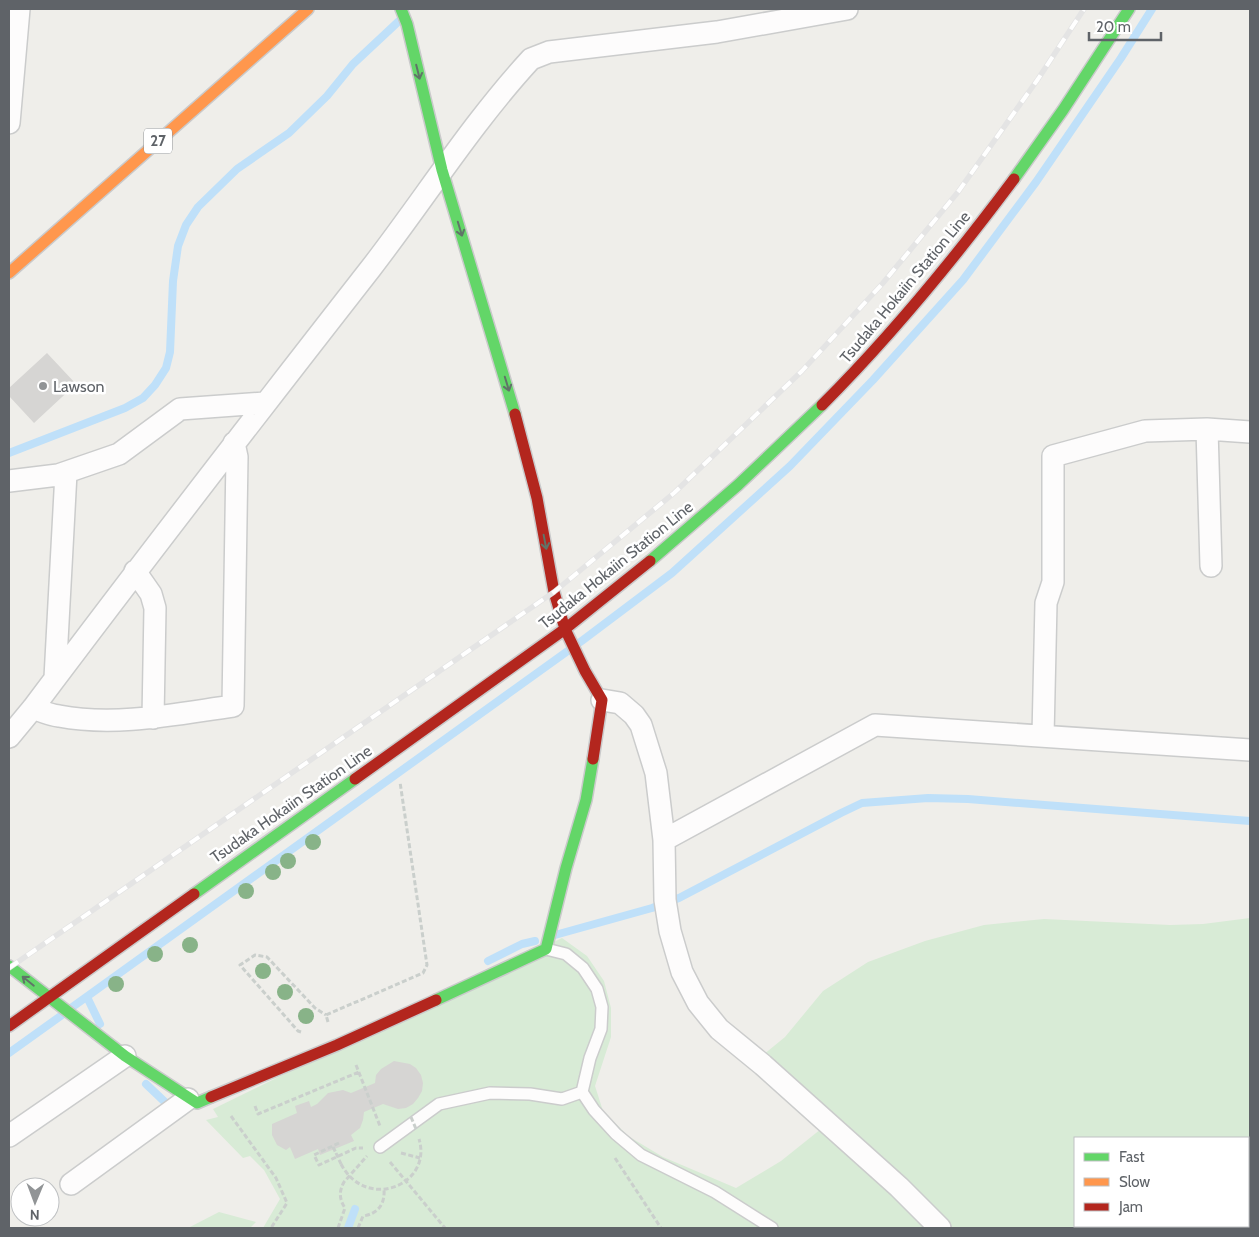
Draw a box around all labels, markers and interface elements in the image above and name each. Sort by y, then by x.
scale bar [1089,10,1162,42]
text: 20 m [1096,18,1131,36]
one-way arrow [414,63,423,79]
road number: 27 [144,128,172,154]
street label: Tsudaka Hokaiin Station Line [836,207,974,367]
one-way arrow [455,220,465,236]
one-way arrow [502,376,512,392]
place label: Lawson [53,377,105,396]
marker: Lawson [37,380,49,392]
street label: Tsudaka Hokaiin Station Line [535,497,697,633]
one-way arrow [541,534,550,550]
street label: Tsudaka Hokaiin Station Line [207,741,375,867]
one-way arrow [22,976,35,987]
legend [1074,1137,1249,1227]
text: Fast [1119,1148,1144,1166]
text: Slow [1119,1173,1150,1191]
north arrow [10,1177,60,1227]
text: Jam [1118,1198,1143,1216]
text: N [30,1206,40,1224]

